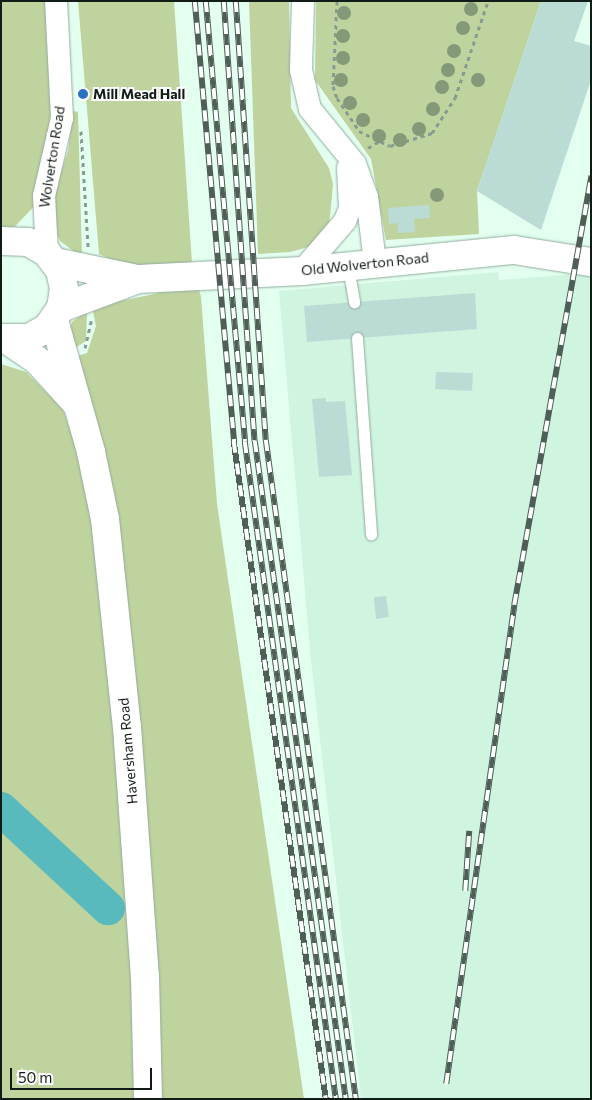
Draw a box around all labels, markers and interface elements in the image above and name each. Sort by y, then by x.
place label: Mill Mead Hall [93,86,185,102]
marker: Mill Mead Hall [77,88,89,100]
street label: Wolverton Road [36,105,68,209]
street label: Old Wolverton Road [300,249,430,279]
street label: Haversham Road [115,697,141,805]
scale bar [12,1058,155,1090]
text: 50 m [18,1068,52,1086]

